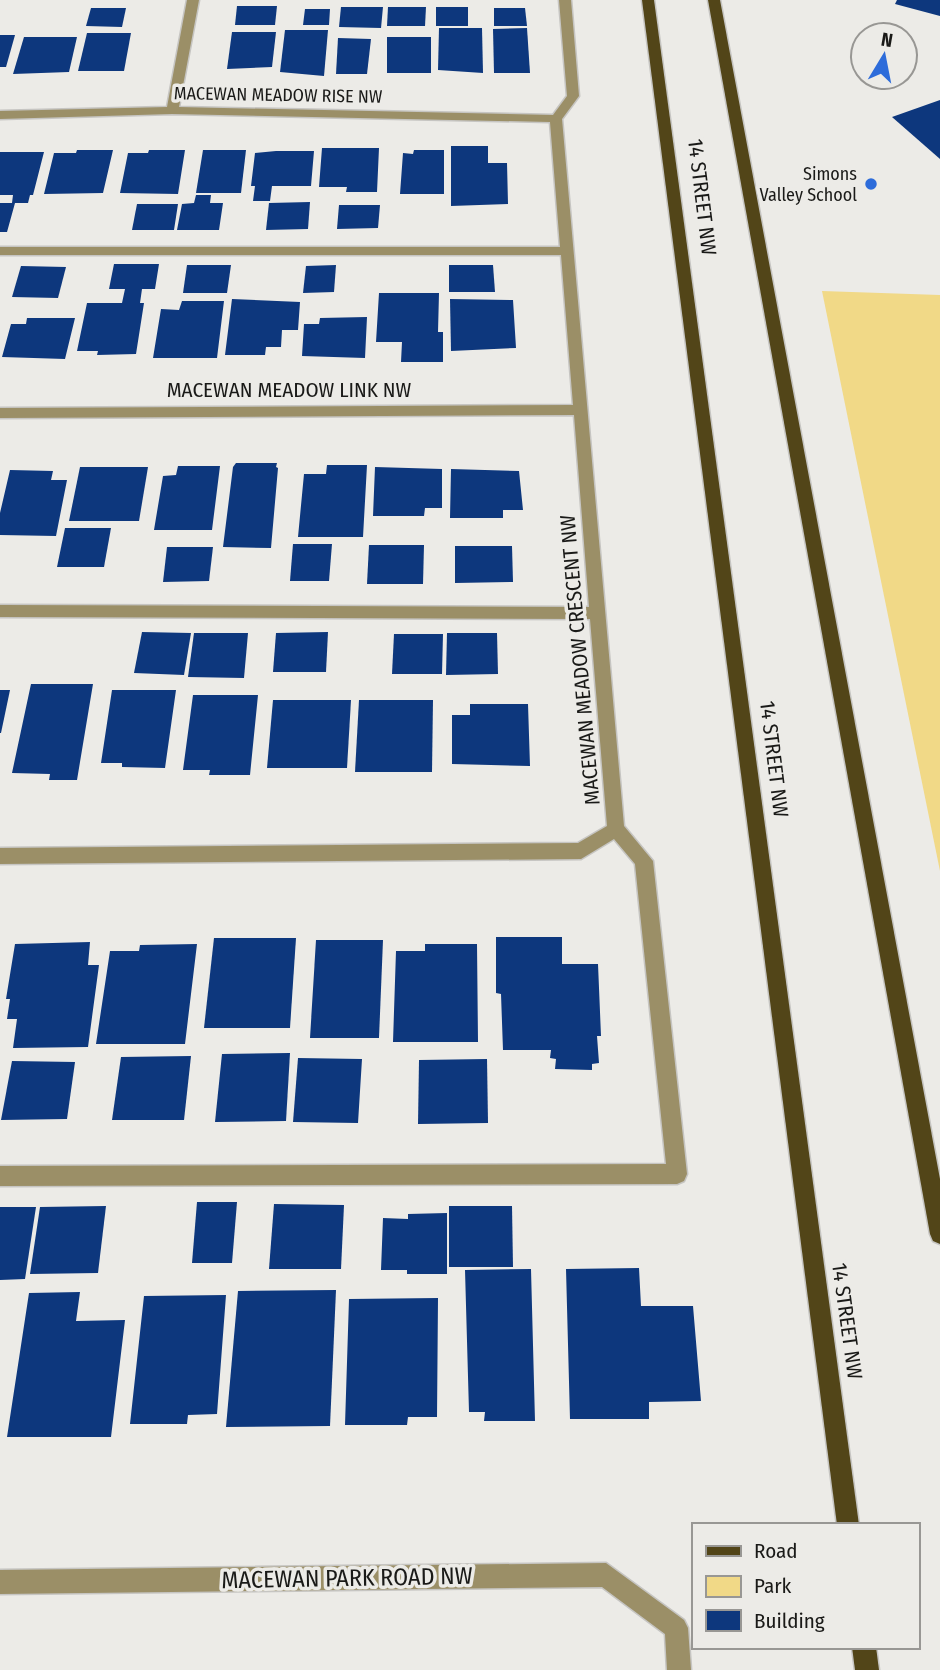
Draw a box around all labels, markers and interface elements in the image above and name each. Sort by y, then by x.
north arrow [849,21,919,91]
text: N [879,27,894,52]
street label: MACEWAN MEADOW RISE NW [174,82,383,108]
street label: 14 STREET NW [682,137,722,257]
place label: Simons Valley School [760,163,857,206]
marker: Simons Valley School [863,176,879,192]
street label: MACEWAN MEADOW LINK NW [167,377,412,403]
street label: MACEWAN MEADOW CRESCENT NW [554,514,606,806]
street label: 14 STREET NW [754,699,794,819]
street label: 14 STREET NW [826,1261,868,1381]
legend [692,1523,919,1649]
text: Road [754,1538,798,1564]
street label: MACEWAN PARK ROAD NW [221,1562,473,1594]
text: Park [754,1573,792,1599]
text: Building [754,1608,825,1634]

